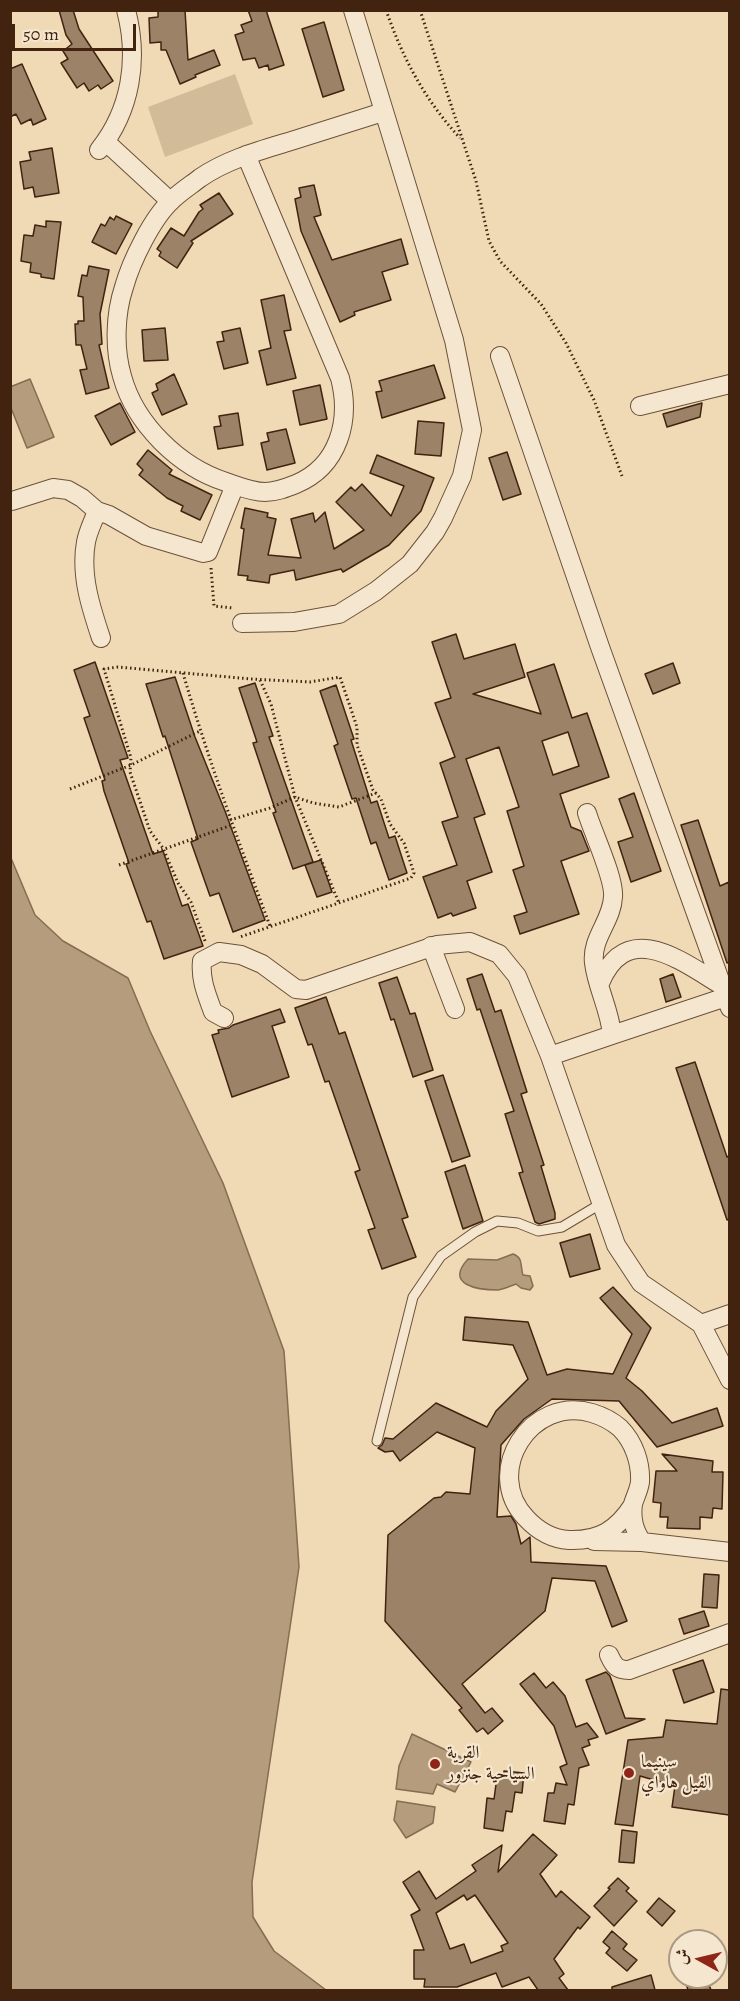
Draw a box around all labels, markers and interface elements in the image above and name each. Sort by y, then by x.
scale bar [15,12,140,50]
text: 50 m [23,22,59,46]
place label: القرية السياحية جنزور [447,1743,535,1786]
place label: سينيما الفيل هاواي [641,1752,712,1794]
marker: القرية السياحية جنزور [428,1757,442,1771]
marker: سينيما الفيل هاواي [622,1766,636,1780]
north arrow [668,1929,728,1989]
text: ش [670,1947,694,1966]

